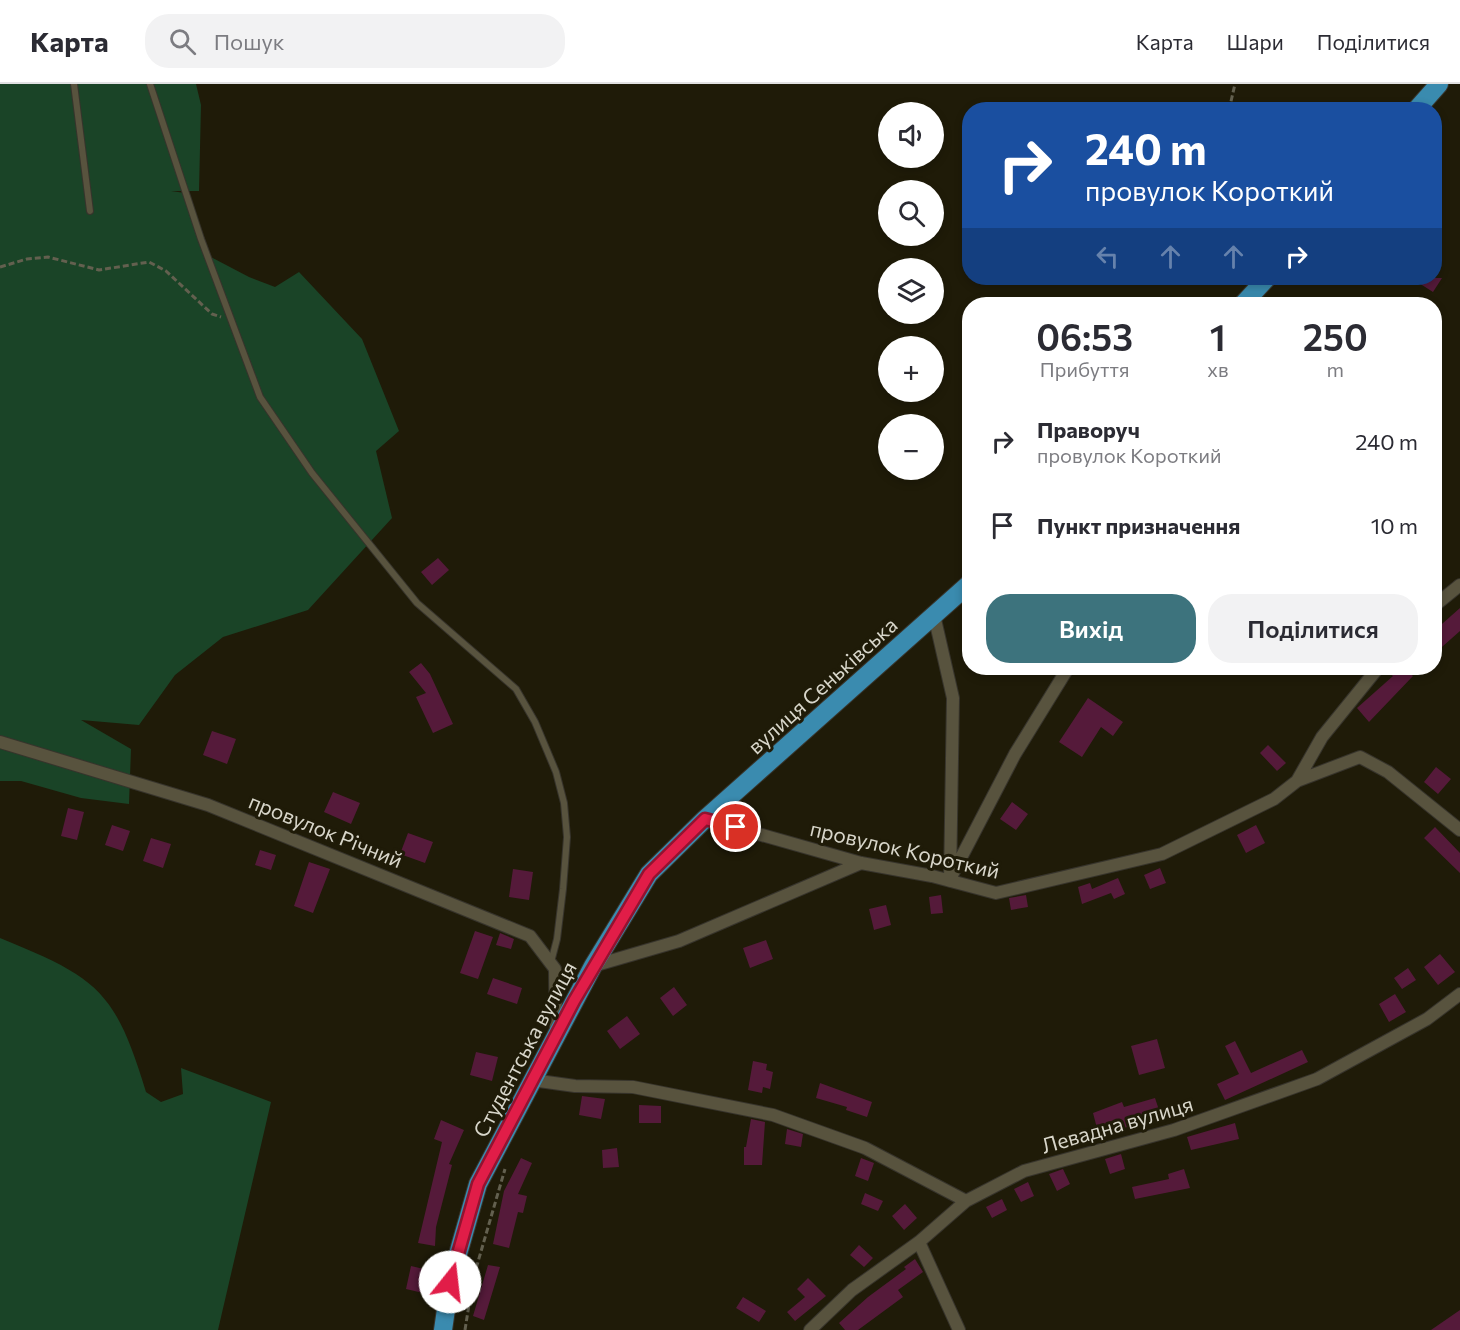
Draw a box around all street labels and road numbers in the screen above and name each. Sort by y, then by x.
street label: вулиця Сенькiвська [742,611,902,759]
street label: провулок Рiчний [245,788,407,872]
street label: провулок Короткий [808,815,1002,883]
street label: Студентська вулиця [467,957,581,1141]
street label: Левадна вулиця [1038,1090,1196,1158]

